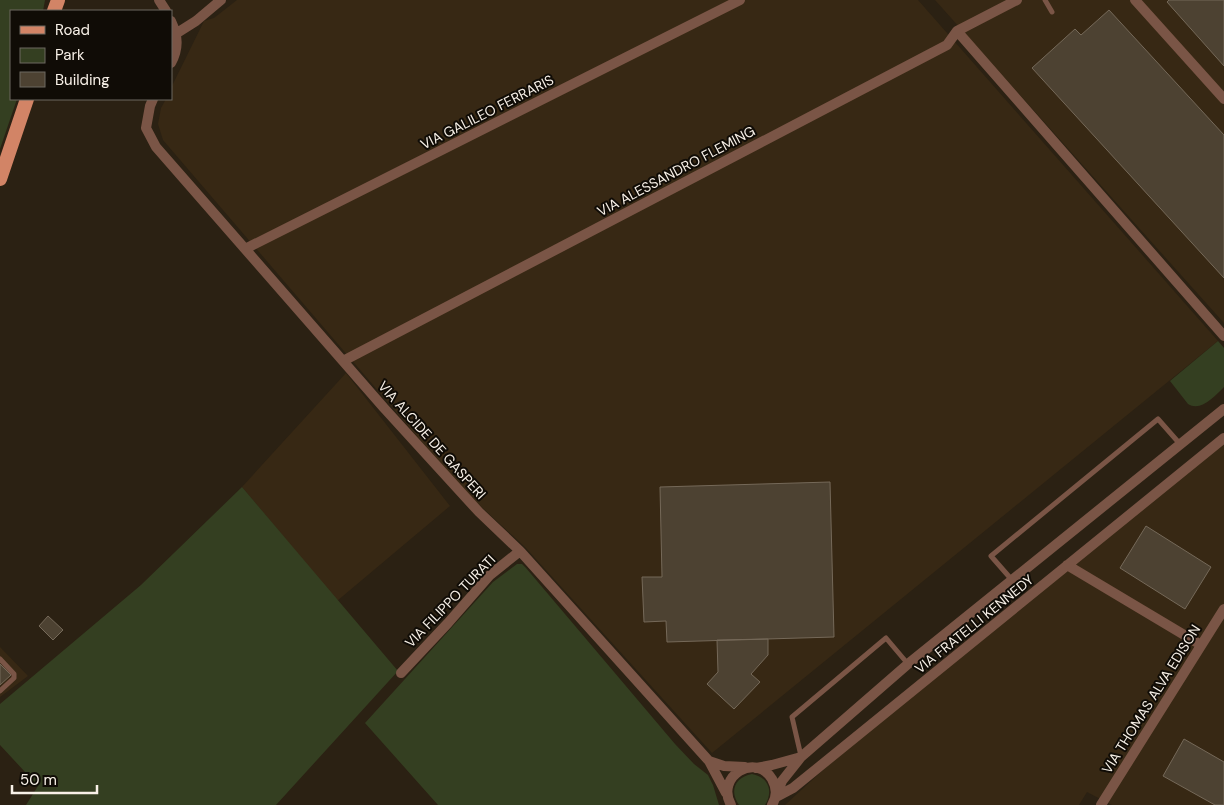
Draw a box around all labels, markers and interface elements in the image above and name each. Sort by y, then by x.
legend [10,10,172,100]
text: Road [55,20,90,40]
text: Park [55,45,85,65]
text: Building [55,70,110,90]
street label: VIA GALILEO FERRARIS [417,71,557,153]
street label: VIA ALESSANDRO FLEMING [594,122,758,220]
street label: VIA ALCIDE DE GASPERI [374,377,490,503]
street label: VIA FILIPPO TURATI [401,551,499,651]
street label: VIA FRATELLI KENNEDY [911,571,1037,677]
street label: VIA THOMAS ALVA EDISON [1098,621,1204,777]
scale bar [12,762,98,794]
text: 50 m [20,770,57,790]

